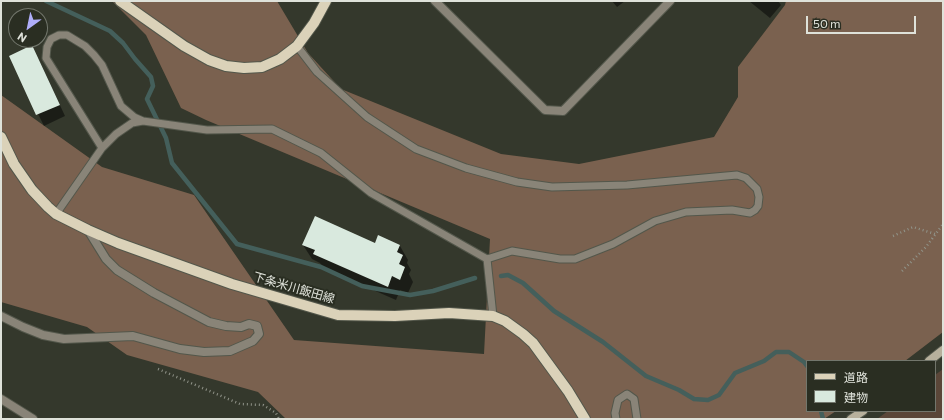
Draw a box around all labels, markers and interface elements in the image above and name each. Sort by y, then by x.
north arrow [8,8,48,48]
scale bar [808,8,918,34]
text: 50 m [813,16,841,30]
text: N [15,30,29,45]
street label: 下条米川飯田線 [252,270,336,306]
legend [806,360,936,412]
text: 道路 [844,370,868,384]
text: 建物 [844,390,868,404]

